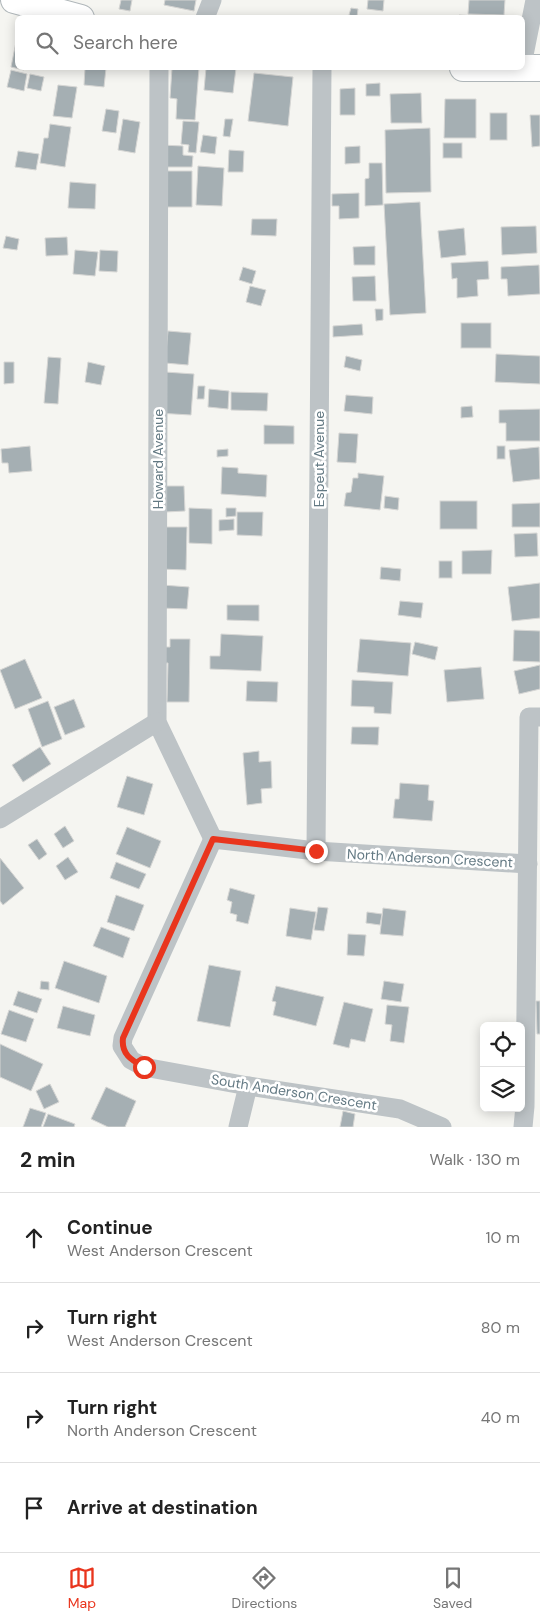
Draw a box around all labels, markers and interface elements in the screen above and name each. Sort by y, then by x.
search box [15,15,525,70]
icon: search [33,29,61,57]
text: Search here [73,30,178,55]
street label: Howard Avenue [149,409,167,509]
street label: Espeut Avenue [310,411,328,507]
route end [305,840,328,863]
street label: North Anderson Crescent [347,845,513,871]
map controls [480,1022,525,1112]
button: locate [480,1022,525,1067]
route start [133,1056,156,1079]
button: layers [480,1067,525,1112]
street label: South Anderson Crescent [210,1070,378,1114]
text: 2 min [20,1146,76,1174]
text: Walk · 130 m [429,1149,520,1170]
text: Continue [67,1215,153,1240]
icon: ahead [20,1224,48,1252]
text: 10 m [486,1227,520,1248]
text: West Anderson Crescent [67,1240,253,1261]
text: Turn right [67,1305,157,1330]
icon: right [20,1314,48,1342]
text: 80 m [481,1317,520,1338]
text: West Anderson Crescent [67,1330,253,1351]
text: Turn right [67,1395,157,1420]
icon: right [20,1404,48,1432]
text: 40 m [481,1407,520,1428]
text: North Anderson Crescent [67,1420,257,1441]
icon: arrive [20,1494,48,1522]
text: Arrive at destination [67,1495,258,1520]
tab: Map [68,1564,96,1612]
tab: Directions [232,1564,297,1612]
tab: Saved [433,1564,472,1612]

